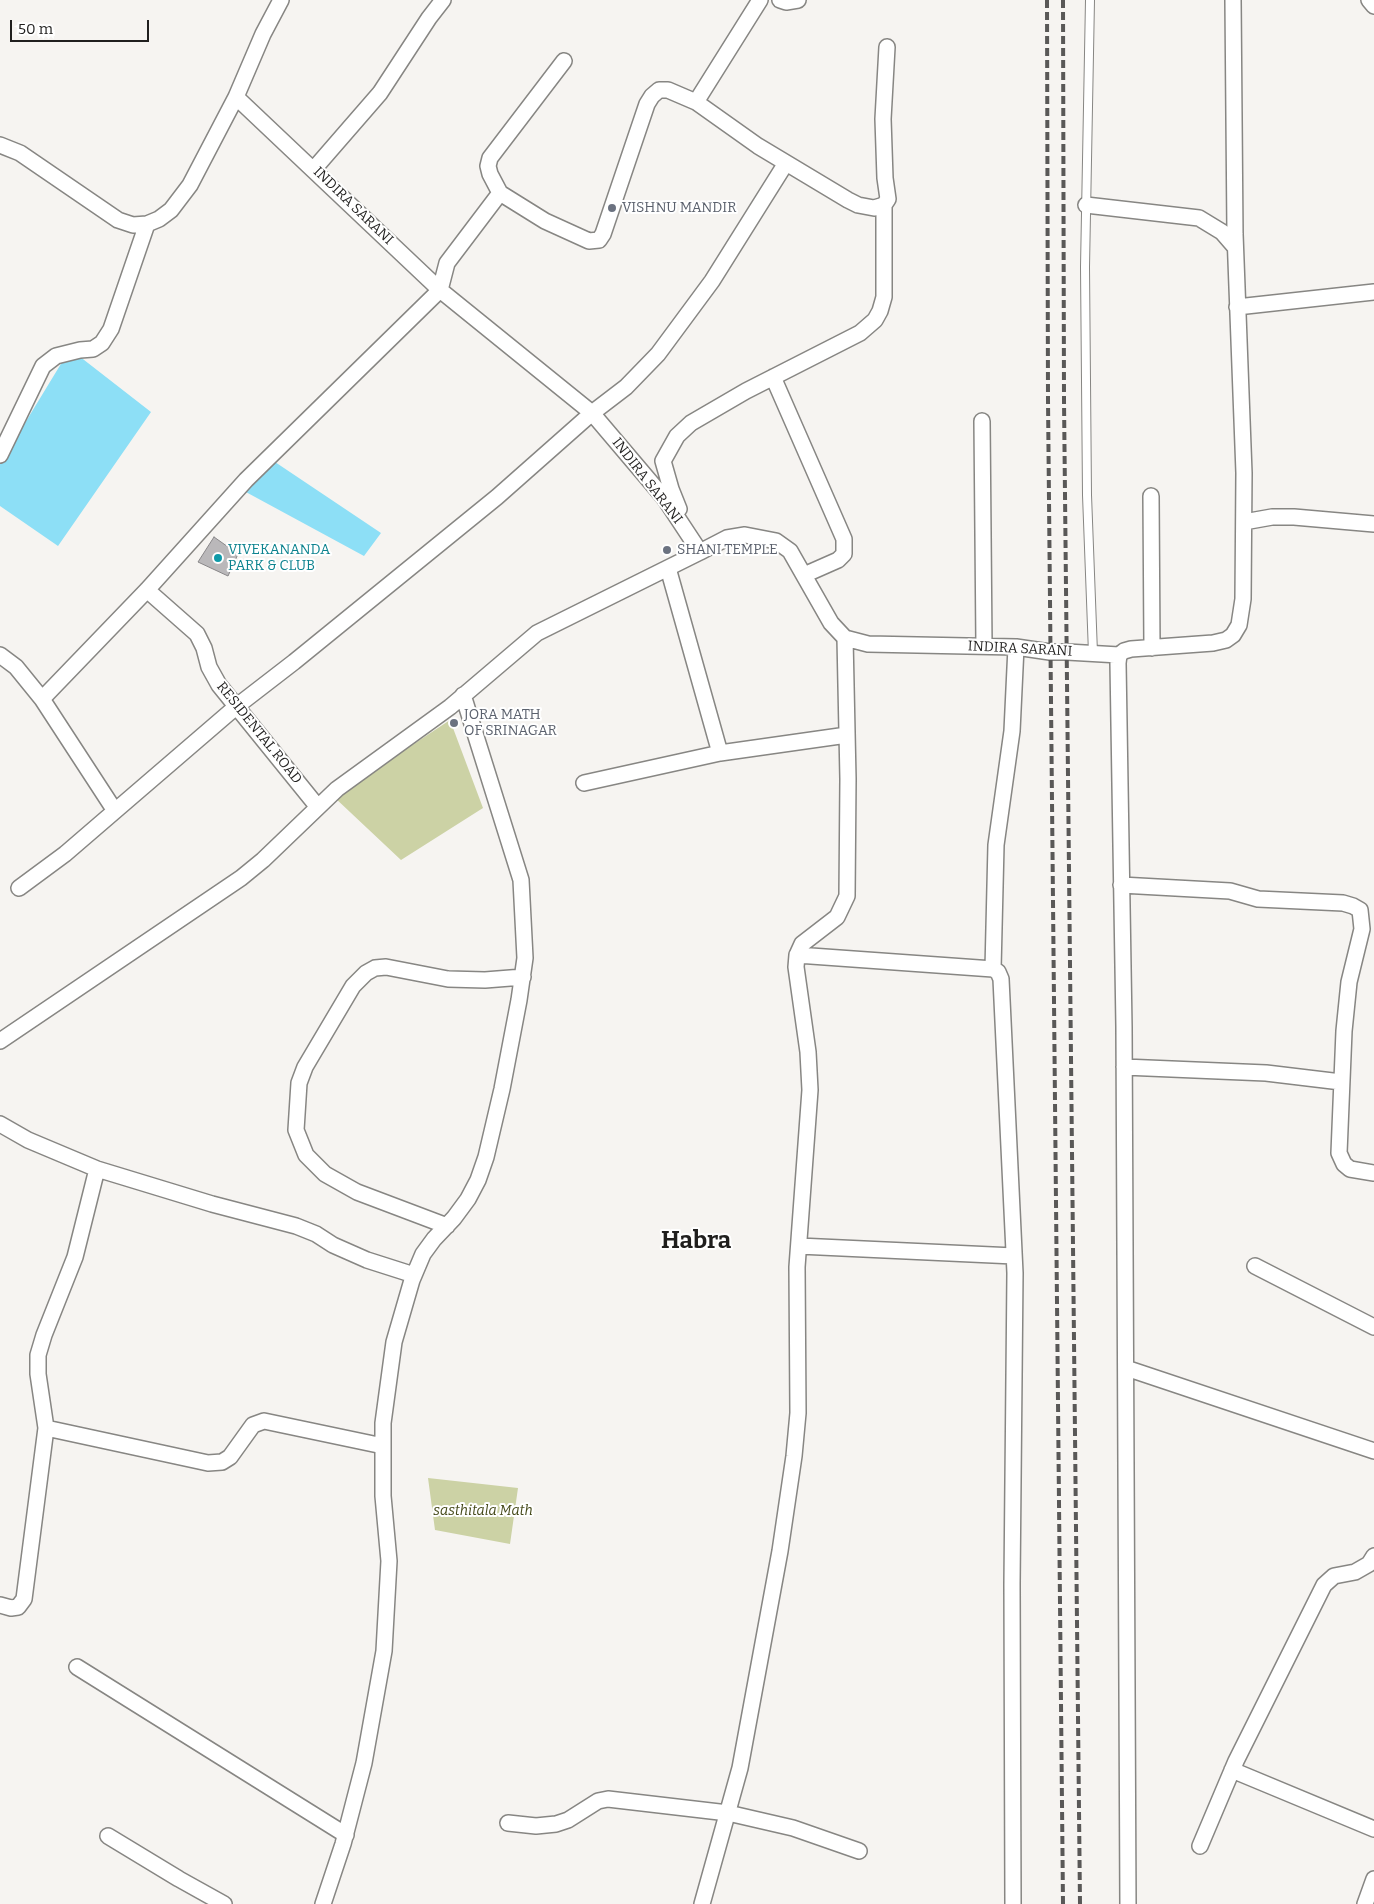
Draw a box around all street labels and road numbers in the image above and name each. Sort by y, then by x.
street label: INDIRA SARANI [310,164,396,248]
street label: INDIRA SARANI [608,435,686,527]
street label: INDIRA SARANI [967,638,1073,660]
street label: RESIDENTAL ROAD [213,679,305,787]

